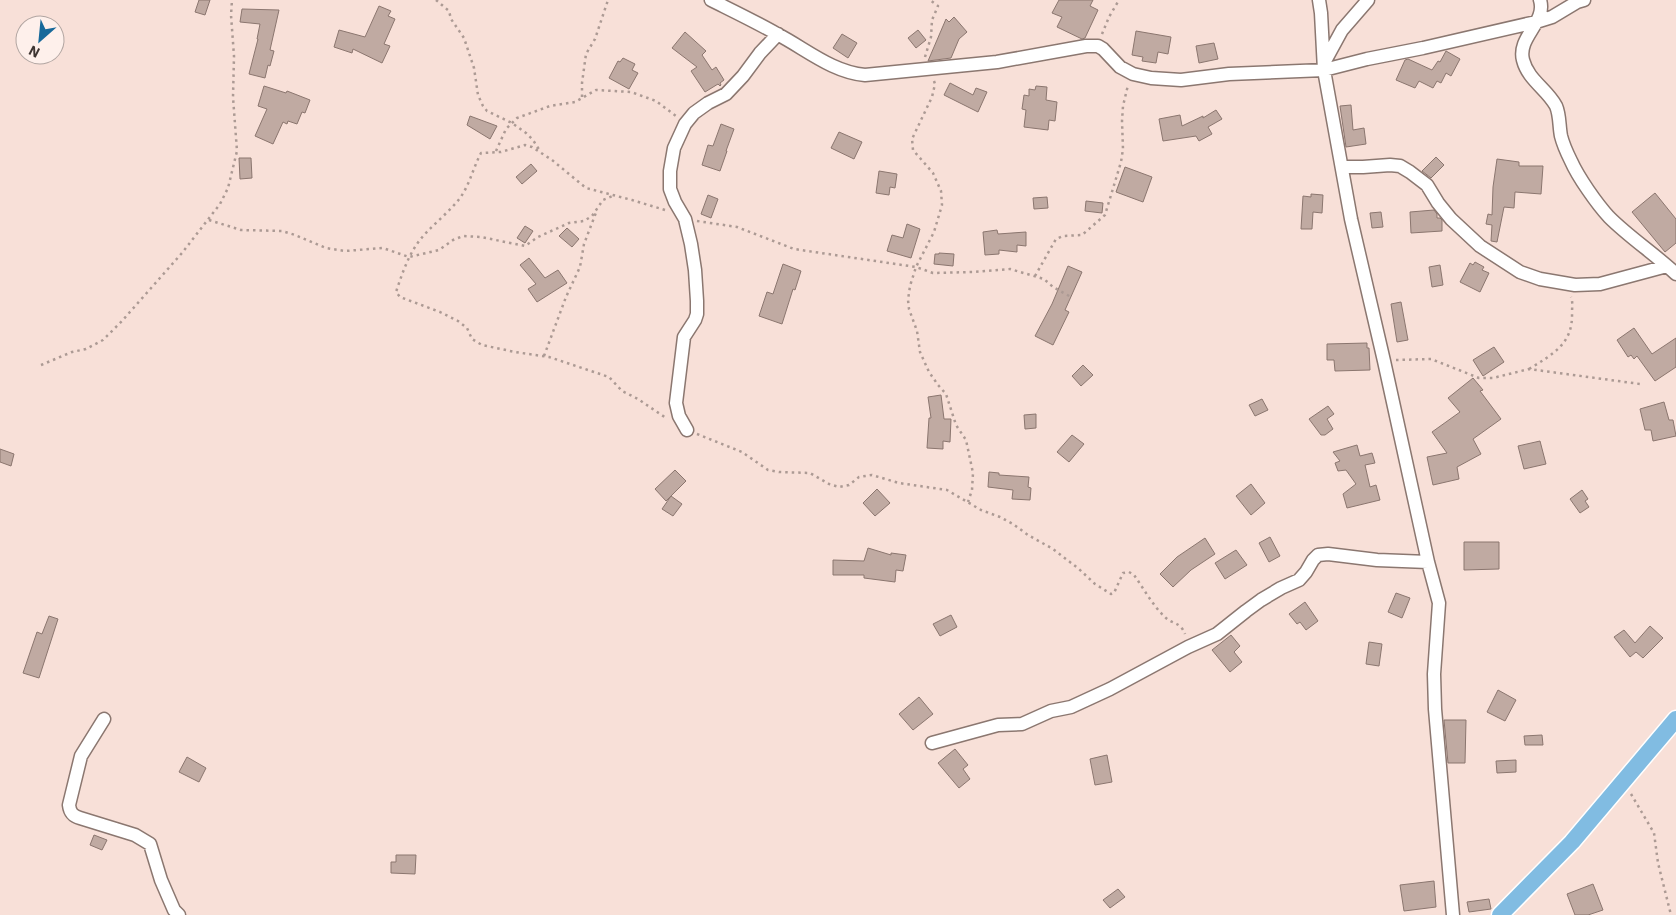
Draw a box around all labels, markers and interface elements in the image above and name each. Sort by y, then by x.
north arrow [15,15,65,65]
text: N [25,41,43,62]

